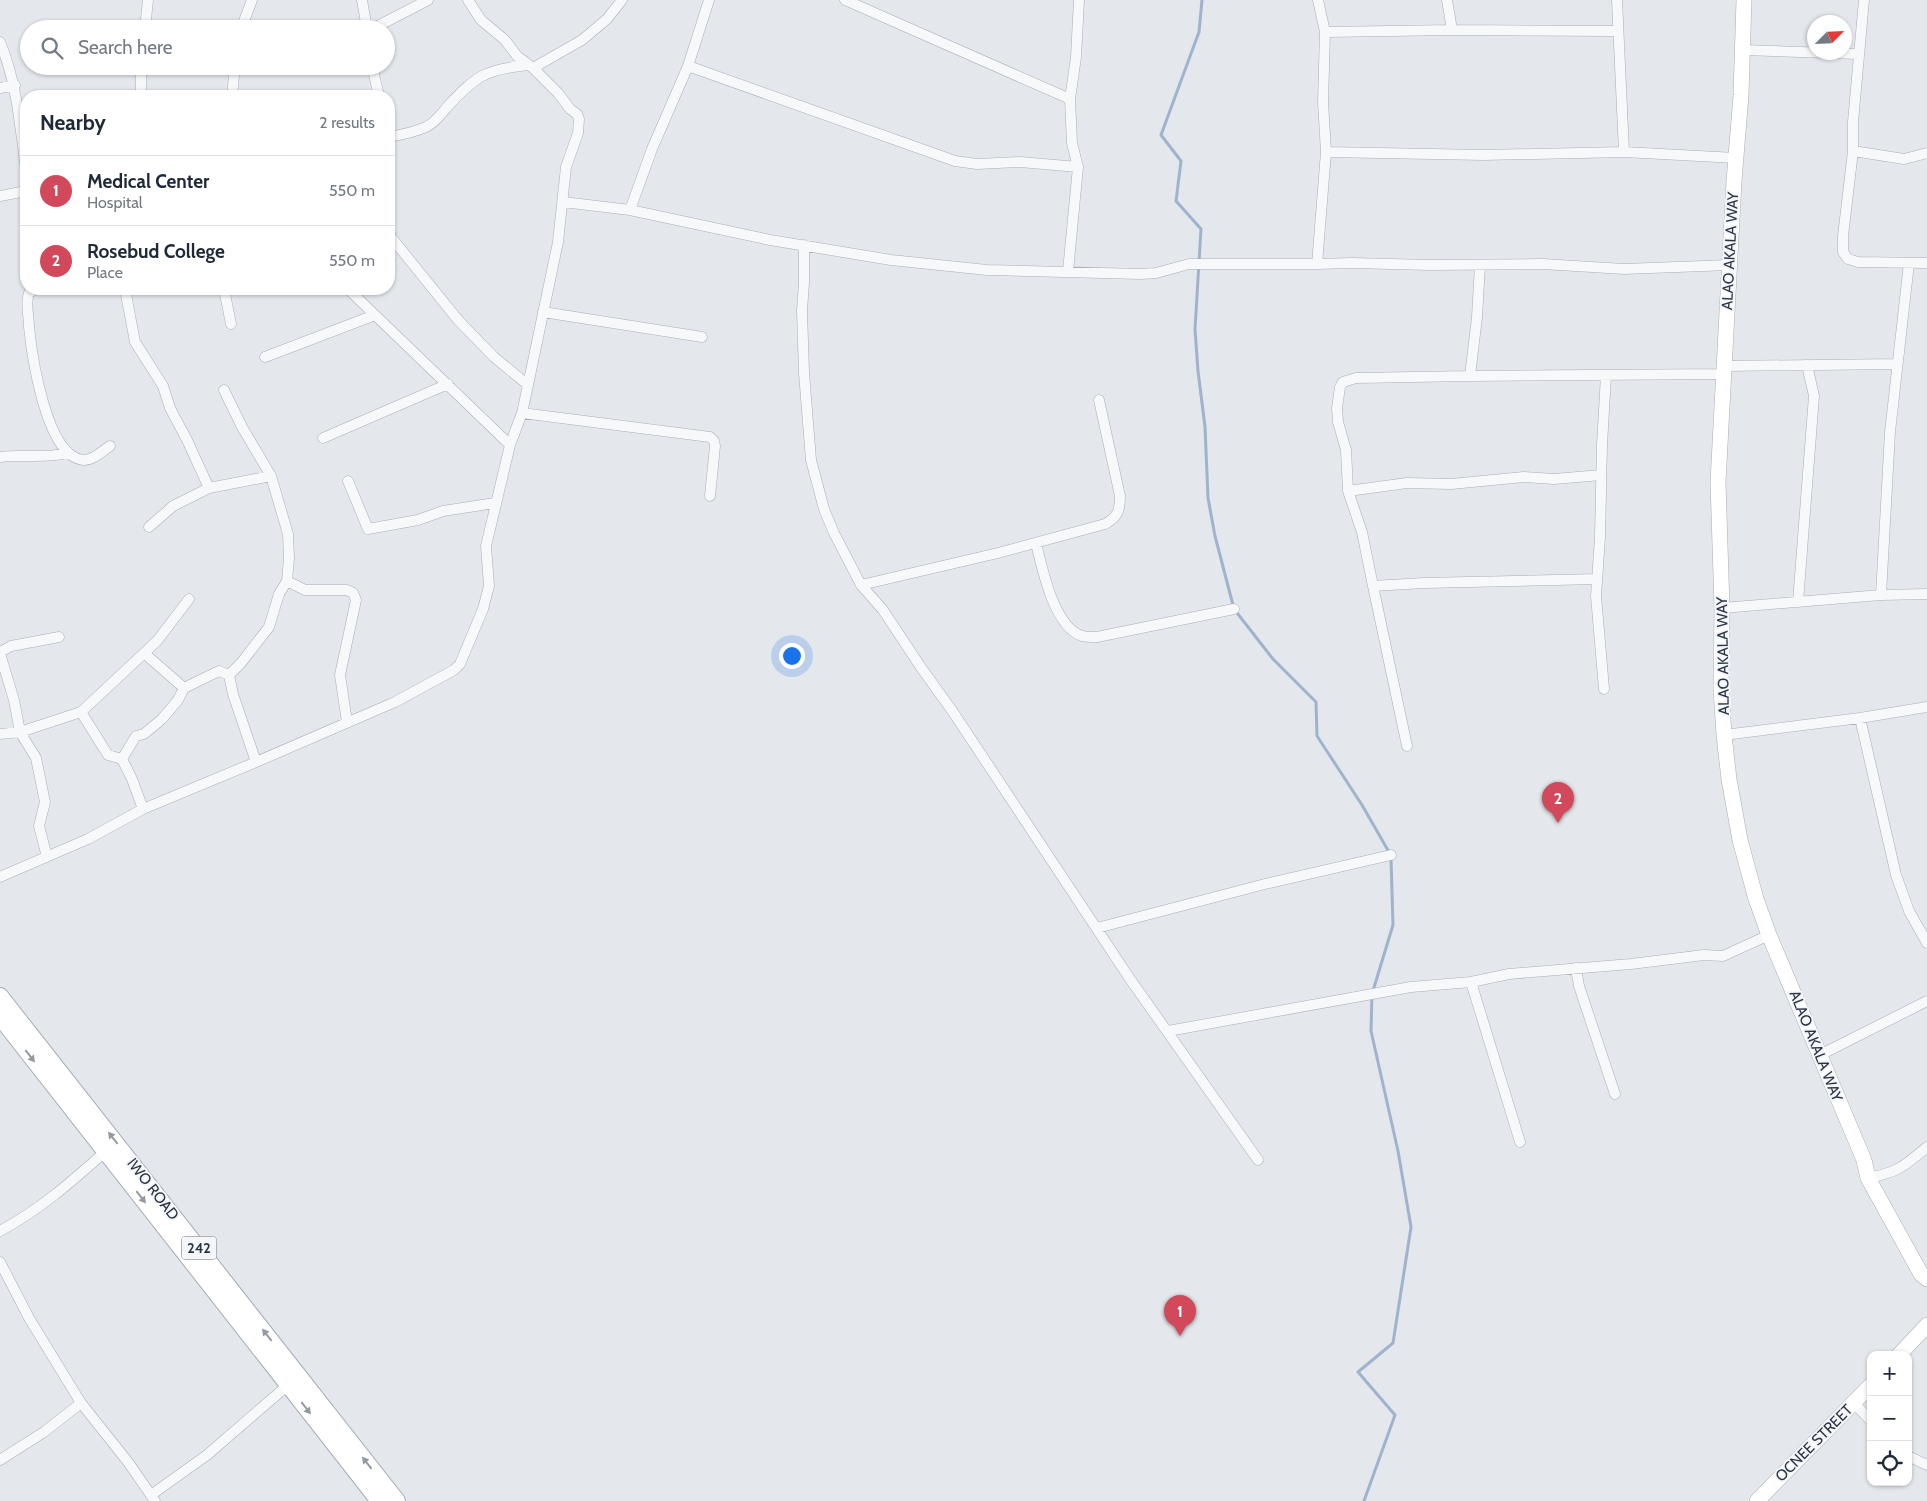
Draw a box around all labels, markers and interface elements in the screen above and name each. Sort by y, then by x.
north arrow [1807,15,1852,60]
search box [20,20,395,75]
icon: search [38,34,66,62]
text: Search here [78,36,172,59]
text: Nearby [40,110,106,135]
text: 2 results [319,113,375,132]
text: Medical Center [87,170,209,193]
text: 1 [53,181,59,200]
text: 550 m [329,181,375,200]
street label: ALAO AKALA WAY [1718,191,1742,311]
text: Hospital [87,193,143,212]
text: Rosebud College [87,240,225,263]
text: 2 [52,251,60,270]
text: 550 m [329,251,375,270]
text: Place [87,263,123,282]
street label: ALAO AKALA WAY [1713,596,1733,715]
your location [779,643,805,669]
pin: 2 [1542,782,1574,823]
street label: ALAO AKALA WAY [1786,988,1847,1105]
one-way arrow [25,1049,36,1062]
one-way arrow [107,1132,118,1145]
street label: IWO ROAD [123,1155,183,1224]
one-way arrow [136,1190,146,1204]
road number: 242 [182,1236,216,1260]
pin: 1 [1164,1295,1196,1336]
one-way arrow [261,1329,272,1342]
map controls [1867,1351,1912,1486]
button: + [1867,1351,1912,1396]
button: − [1867,1396,1912,1441]
one-way arrow [300,1401,311,1414]
street label: OCNEE STREET [1772,1401,1856,1485]
button: locate [1867,1441,1912,1486]
one-way arrow [362,1456,372,1470]

